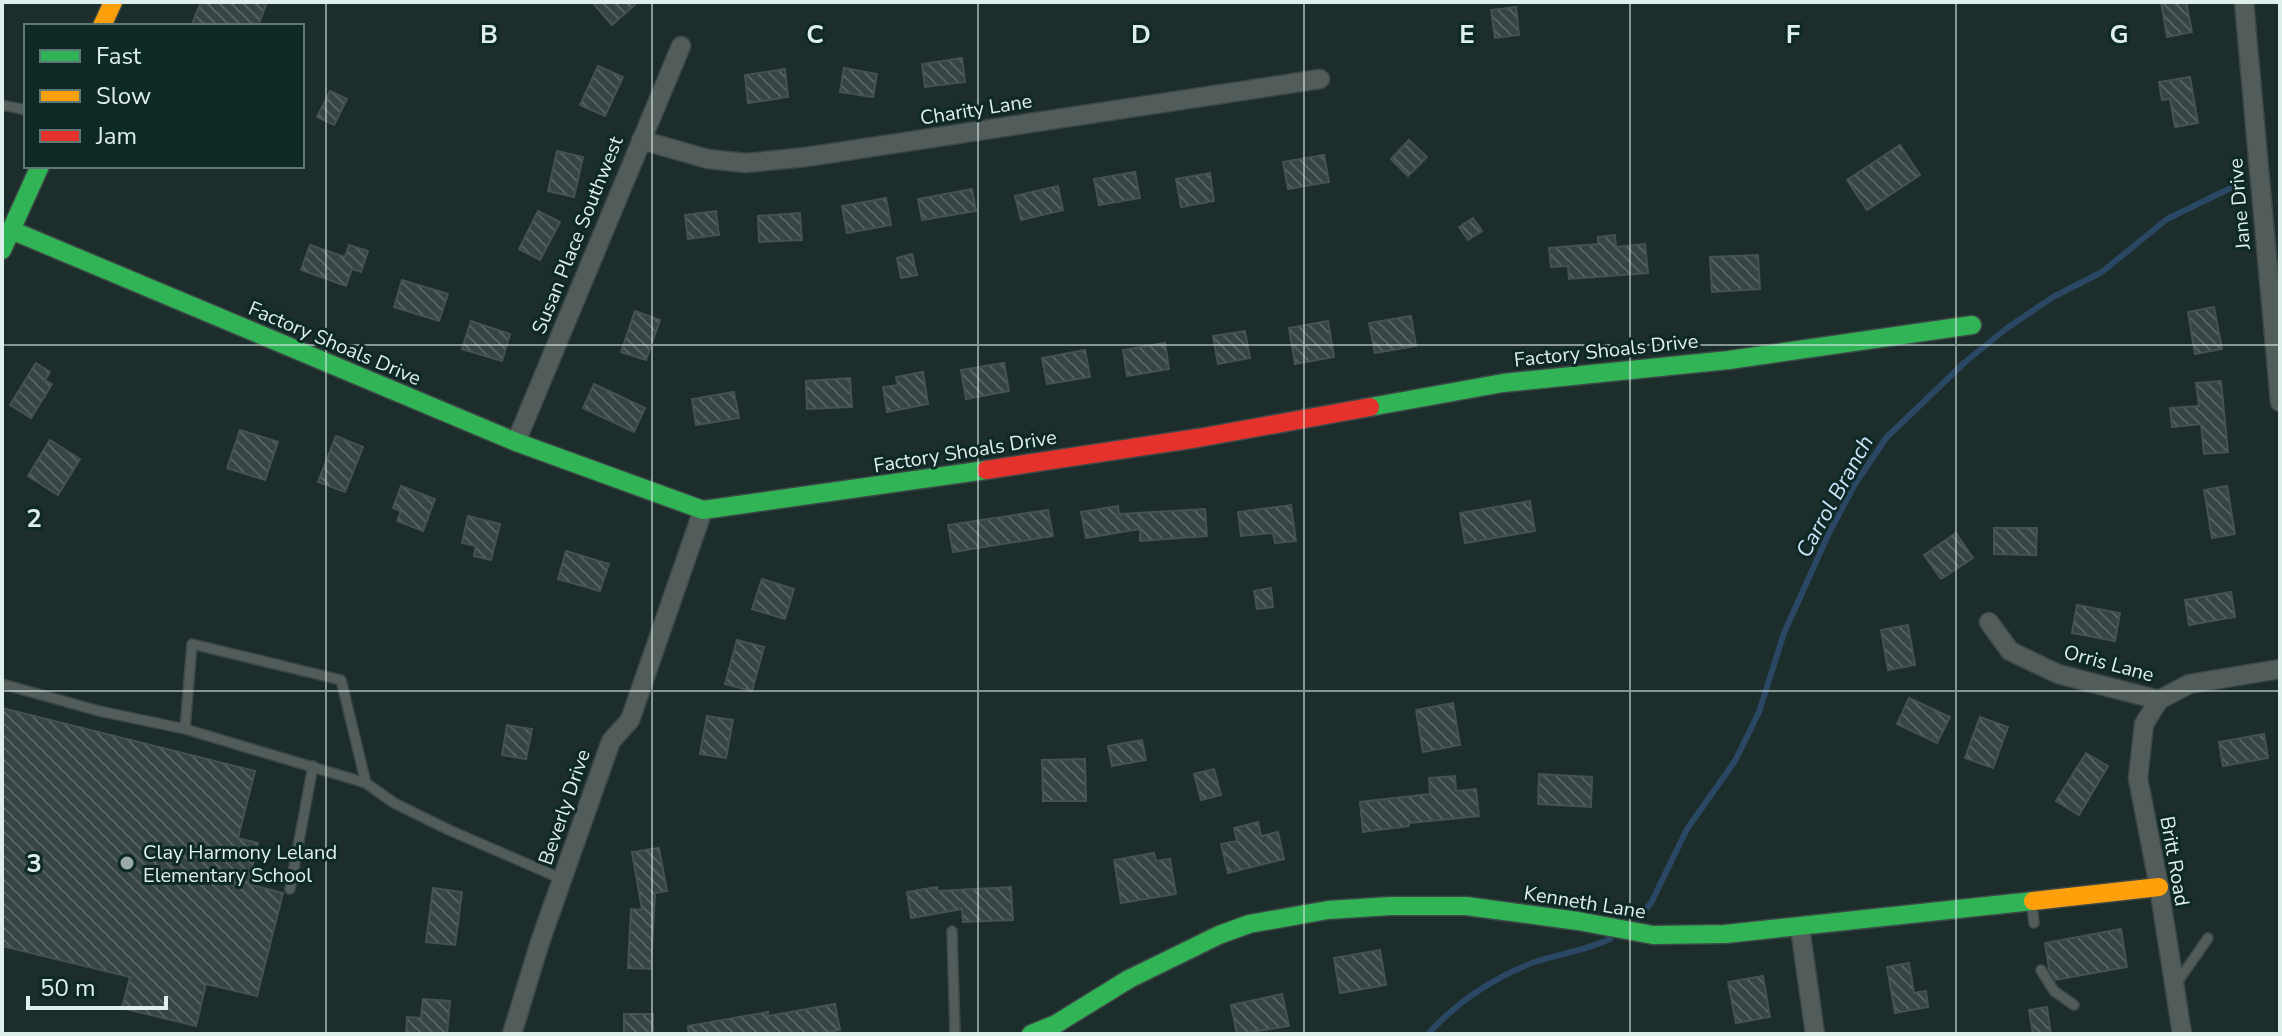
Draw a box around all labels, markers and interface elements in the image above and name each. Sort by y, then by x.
text: B [480,17,498,52]
text: C [806,17,824,52]
text: D [1131,17,1151,52]
text: E [1459,17,1475,52]
text: F [1786,17,1800,52]
text: G [2109,17,2129,52]
legend [24,24,304,168]
text: Fast [96,40,142,72]
text: Slow [96,80,151,112]
street label: Charity Lane [918,87,1034,132]
text: Jam [95,120,137,152]
street label: Susan Place Southwest [525,131,630,338]
street label: Jane Drive [2222,157,2257,252]
street label: Factory Shoals Drive [244,295,425,392]
street label: Factory Shoals Drive [1513,327,1699,374]
street label: Factory Shoals Drive [872,424,1059,479]
water label: Carrol Branch [1789,430,1881,563]
text: 2 [26,501,42,536]
street label: Orris Lane [2061,638,2157,688]
street label: Beverly Drive [532,746,597,869]
street label: Britt Road [2153,814,2196,908]
place label: Clay Harmony Leland Elementary School [143,839,337,889]
text: 3 [26,846,42,881]
marker: Clay Harmony Leland Elementary School [118,854,136,872]
street label: Kenneth Lane [1522,880,1648,925]
scale bar [28,960,166,1010]
text: 50 m [40,972,96,1004]

